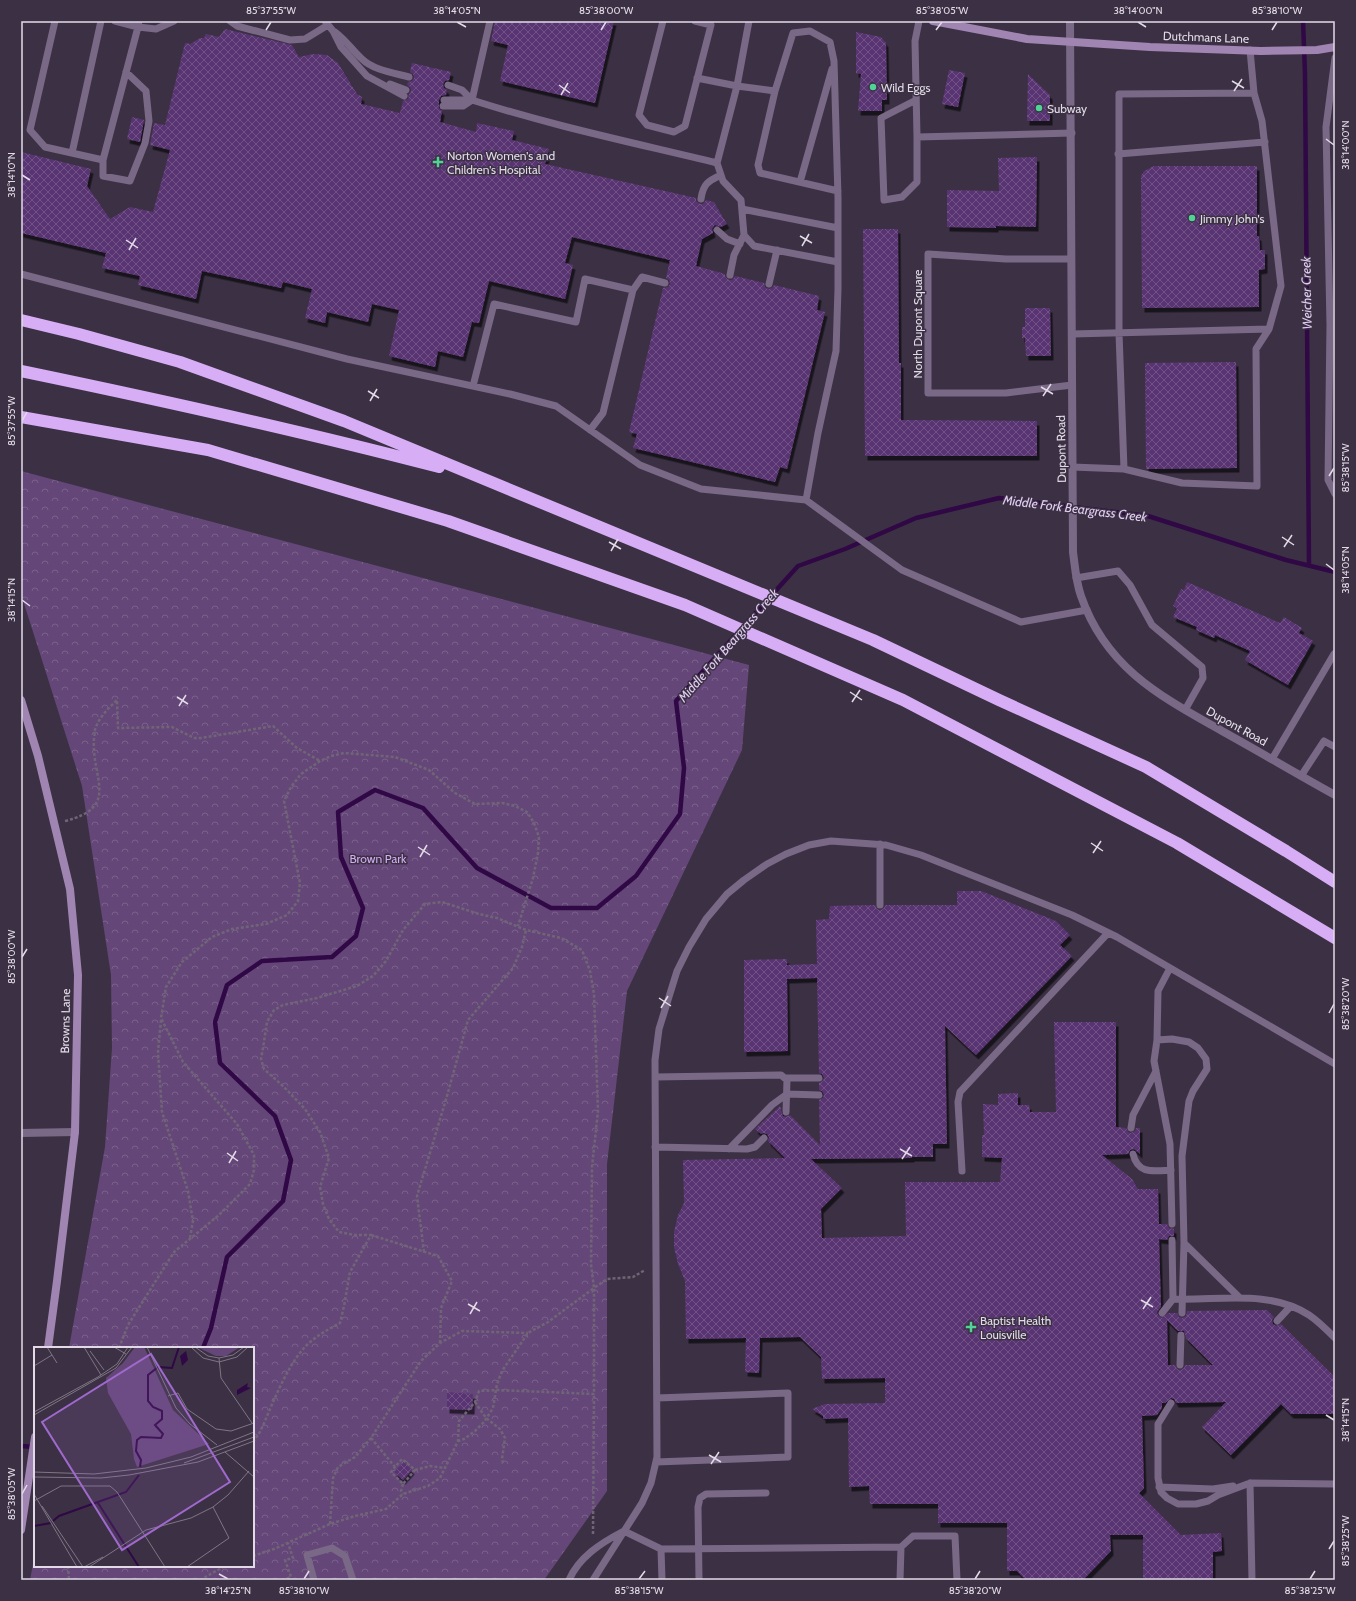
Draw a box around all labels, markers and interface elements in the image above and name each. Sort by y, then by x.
text: 85°37'55"W [246,4,297,17]
text: 38°14'05"N [433,4,481,17]
text: 85°38'00"W [579,4,634,17]
text: 85°38'05"W [916,4,969,17]
text: 38°14'00"N [1113,4,1163,17]
text: 85°38'10"W [1252,4,1303,17]
street label: Dutchmans Lane [1163,28,1249,46]
place label: Wild Eggs [881,80,930,95]
marker: Wild Eggs [868,82,878,92]
place label: Subway [1047,101,1087,116]
marker: Subway [1034,103,1044,113]
text: 38°14'00"N [1339,120,1352,170]
place label: Norton Women's and Children's Hospital [447,148,555,177]
text: 38°14'10"N [5,152,18,198]
marker: Norton Women's and Children's Hospital [432,156,444,168]
place label: Jimmy John's [1199,211,1265,226]
marker: Jimmy John's [1187,213,1197,223]
water label: Weicher Creek [1297,256,1315,330]
street label: North Dupont Square [910,269,925,379]
text: 85°37'55"W [5,395,18,446]
street label: Dupont Road [1053,415,1069,483]
text: 85°38'15"W [1339,443,1352,492]
water label: Middle Fork Beargrass Creek [1001,491,1148,525]
text: 38°14'05"N [1339,546,1352,594]
text: 38°14'15"N [5,578,18,622]
water label: Middle Fork Beargrass Creek [674,585,782,706]
street label: Dupont Road [1204,703,1270,749]
park label: Brown Park [349,851,407,866]
text: 85°38'00"W [5,929,18,984]
text: 85°38'20"W [1339,977,1352,1030]
street label: Browns Lane [57,988,73,1054]
place label: Baptist Health Louisville [980,1313,1051,1342]
marker: Baptist Health Louisville [965,1321,977,1333]
inset map [34,1347,254,1567]
text: 38°14'15"N [1339,1398,1352,1442]
text: 85°38'05"W [5,1467,18,1520]
text: 85°38'25"W [1339,1515,1352,1566]
text: 38°14'25"N [205,1584,251,1597]
text: 85°38'10"W [279,1584,330,1597]
text: 85°38'15"W [615,1584,664,1597]
text: 85°38'20"W [949,1584,1002,1597]
text: 85°38'25"W [1285,1584,1336,1597]

